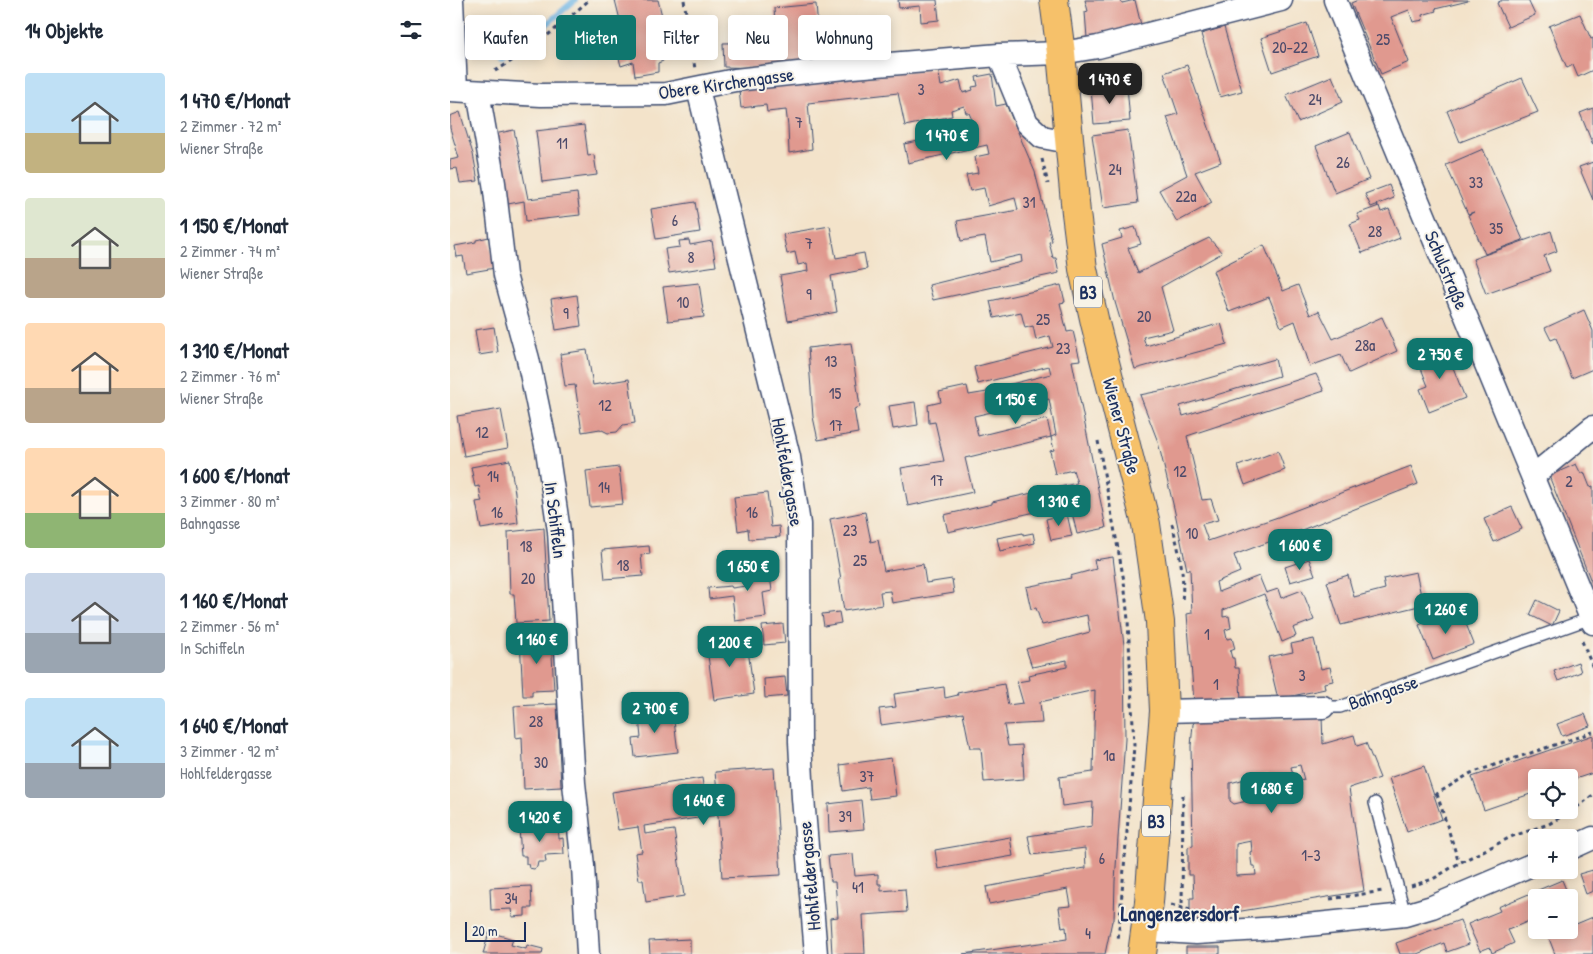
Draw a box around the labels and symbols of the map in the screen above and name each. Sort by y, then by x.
house number: 25 [1376,28,1390,50]
house number: 20-22 [1272,36,1309,58]
street label: Obere Kirchengasse [657,61,796,105]
pin: 1 470 € [1064,62,1156,105]
house number: 3 [917,78,925,100]
house number: 24 [1308,88,1322,110]
house number: 7 [795,111,803,133]
pin: 1 470 € [901,119,993,161]
house number: 11 [556,132,568,154]
house number: 26 [1336,151,1350,173]
house number: 24 [1108,158,1122,180]
house number: 33 [1469,171,1483,193]
house number: 22a [1175,185,1197,207]
house number: 31 [1023,191,1036,213]
house number: 6 [672,209,678,231]
house number: 35 [1489,217,1503,239]
house number: 28 [1368,220,1382,242]
street label: Schulstraße [1419,227,1475,314]
house number: 7 [805,232,813,254]
house number: 8 [688,246,695,268]
road number: B3 [1074,276,1102,308]
house number: 9 [806,283,812,305]
house number: 10 [677,291,689,313]
house number: 9 [563,302,569,324]
house number: 20 [1137,305,1151,327]
house number: 25 [1036,308,1050,330]
house number: 28a [1355,334,1375,356]
house number: 23 [1056,337,1070,359]
pin: 2 750 € [1394,338,1486,380]
house number: 13 [825,350,837,372]
street label: Wiener Straße [1097,375,1147,478]
house number: 15 [829,382,842,404]
pin: 1 150 € [970,382,1062,425]
house number: 12 [598,394,612,416]
house number: 17 [829,414,843,436]
street label: Hohlfeldergasse [766,416,810,529]
house number: 12 [475,421,489,443]
house number: 12 [1173,460,1187,482]
house number: 14 [487,465,499,487]
house number: 17 [930,469,944,491]
house number: 2 [1565,470,1573,492]
house number: 14 [598,476,610,498]
street label: In Schiffeln [538,480,574,560]
pin: 1 310 € [1013,484,1105,527]
house number: 16 [491,501,503,523]
house number: 16 [746,501,758,523]
house number: 23 [843,519,857,541]
house number: 10 [1186,522,1198,544]
pin: 1 600 € [1254,528,1346,571]
house number: 18 [520,535,532,557]
house number: 25 [853,549,867,571]
pin: 1 650 € [702,550,794,592]
house number: 18 [617,554,629,576]
house number: 20 [521,567,535,589]
pin: 1 260 € [1400,592,1492,635]
pin: 1 160 € [491,622,583,665]
house number: 1 [1204,623,1210,645]
pin: 1 200 € [684,626,776,668]
house number: 3 [1298,664,1306,686]
street label: Bahngasse [1345,668,1422,716]
house number: 1 [1213,673,1219,695]
pin: 2 700 € [609,692,701,734]
house number: 28 [529,710,543,732]
house number: 1a [1103,744,1115,766]
house number: 30 [534,751,548,773]
house number: 37 [859,765,875,787]
pin: 1 680 € [1226,772,1318,814]
pin: 1 640 € [658,784,750,826]
pin: 1 420 € [494,800,586,843]
house number: 39 [838,805,852,827]
road number: B3 [1142,806,1170,836]
street label: Hohlfeldergasse [791,820,827,932]
house number: 1-3 [1301,844,1321,866]
house number: 6 [1099,847,1105,869]
house number: 41 [852,876,864,898]
house number: 34 [504,887,518,909]
district label: Langenzersdorf [1121,899,1240,929]
scale bar [465,919,526,942]
house number: 4 [1085,922,1091,944]

